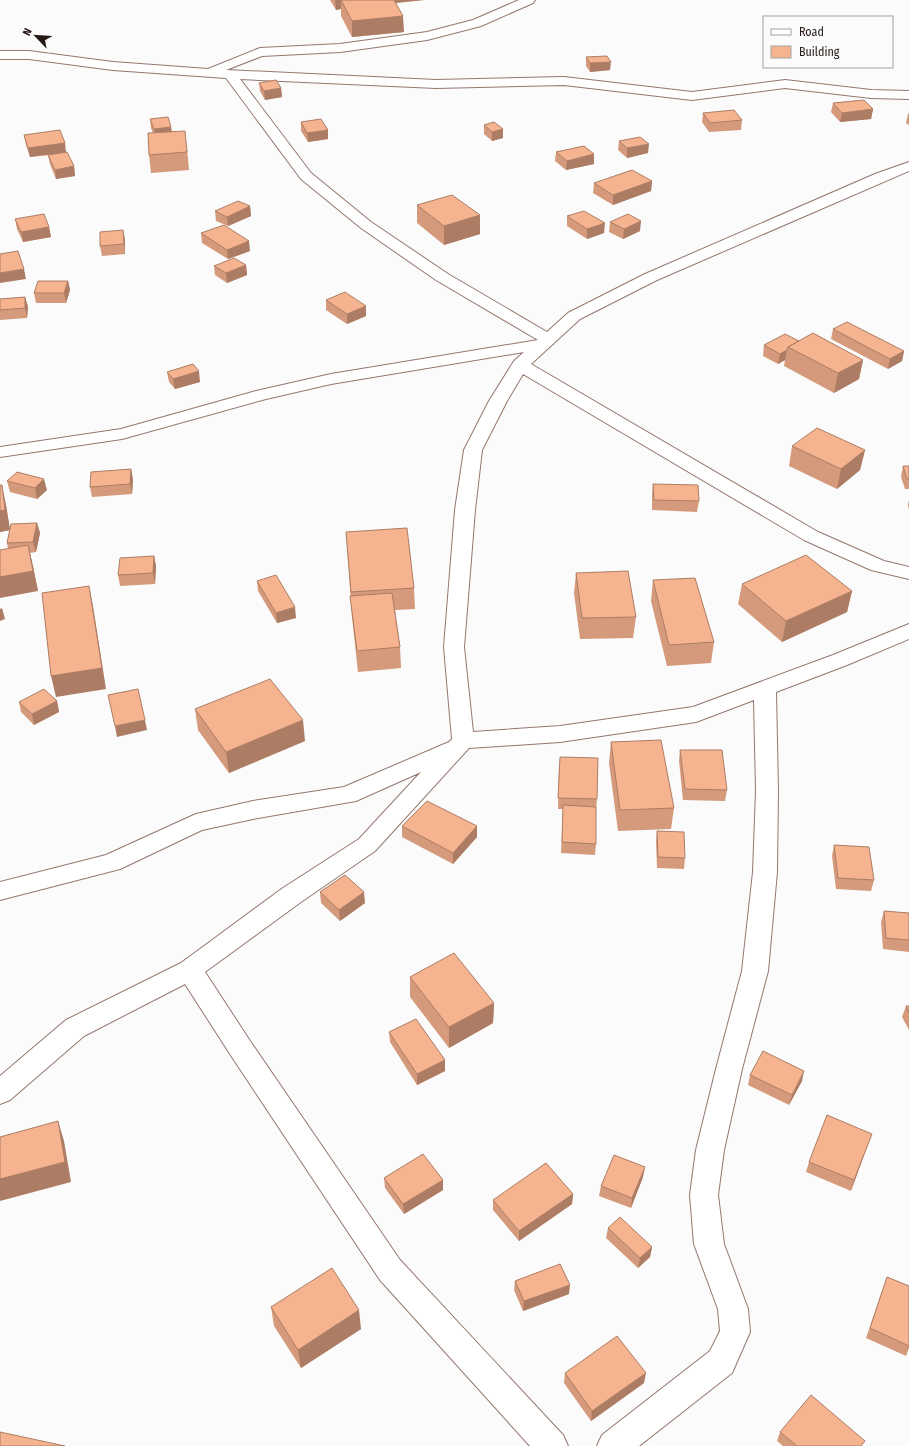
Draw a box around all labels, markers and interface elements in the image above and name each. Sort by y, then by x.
north arrow [16,16,56,56]
legend [763,16,893,68]
text: Road [799,25,824,39]
text: N [20,26,35,38]
text: Building [799,45,840,59]

